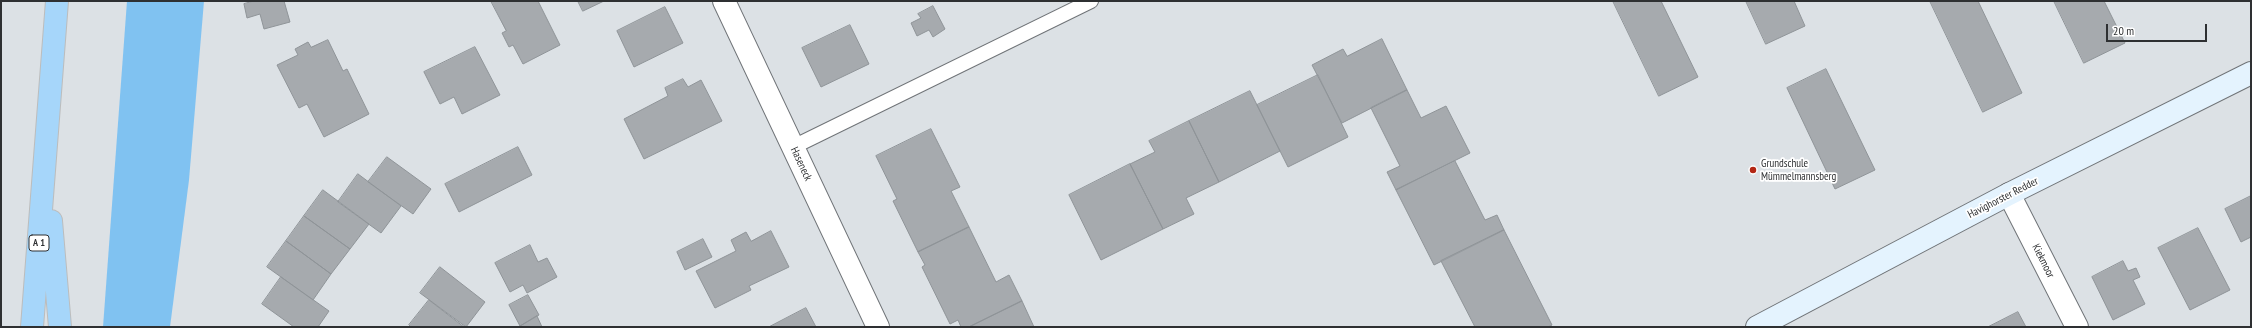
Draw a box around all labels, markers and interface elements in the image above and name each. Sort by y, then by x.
scale bar [2108,16,2209,42]
text: 20 m [2113,23,2134,38]
street label: Haseneck [787,145,815,183]
place label: Grundschule Mümmelmannsberg [1761,157,1836,183]
marker: Grundschule Mümmelmannsberg [1748,165,1758,175]
street label: Havighorster Redder [1966,175,2040,221]
road number: A 1 [29,235,49,251]
street label: Kiekmoor [2029,242,2057,280]

